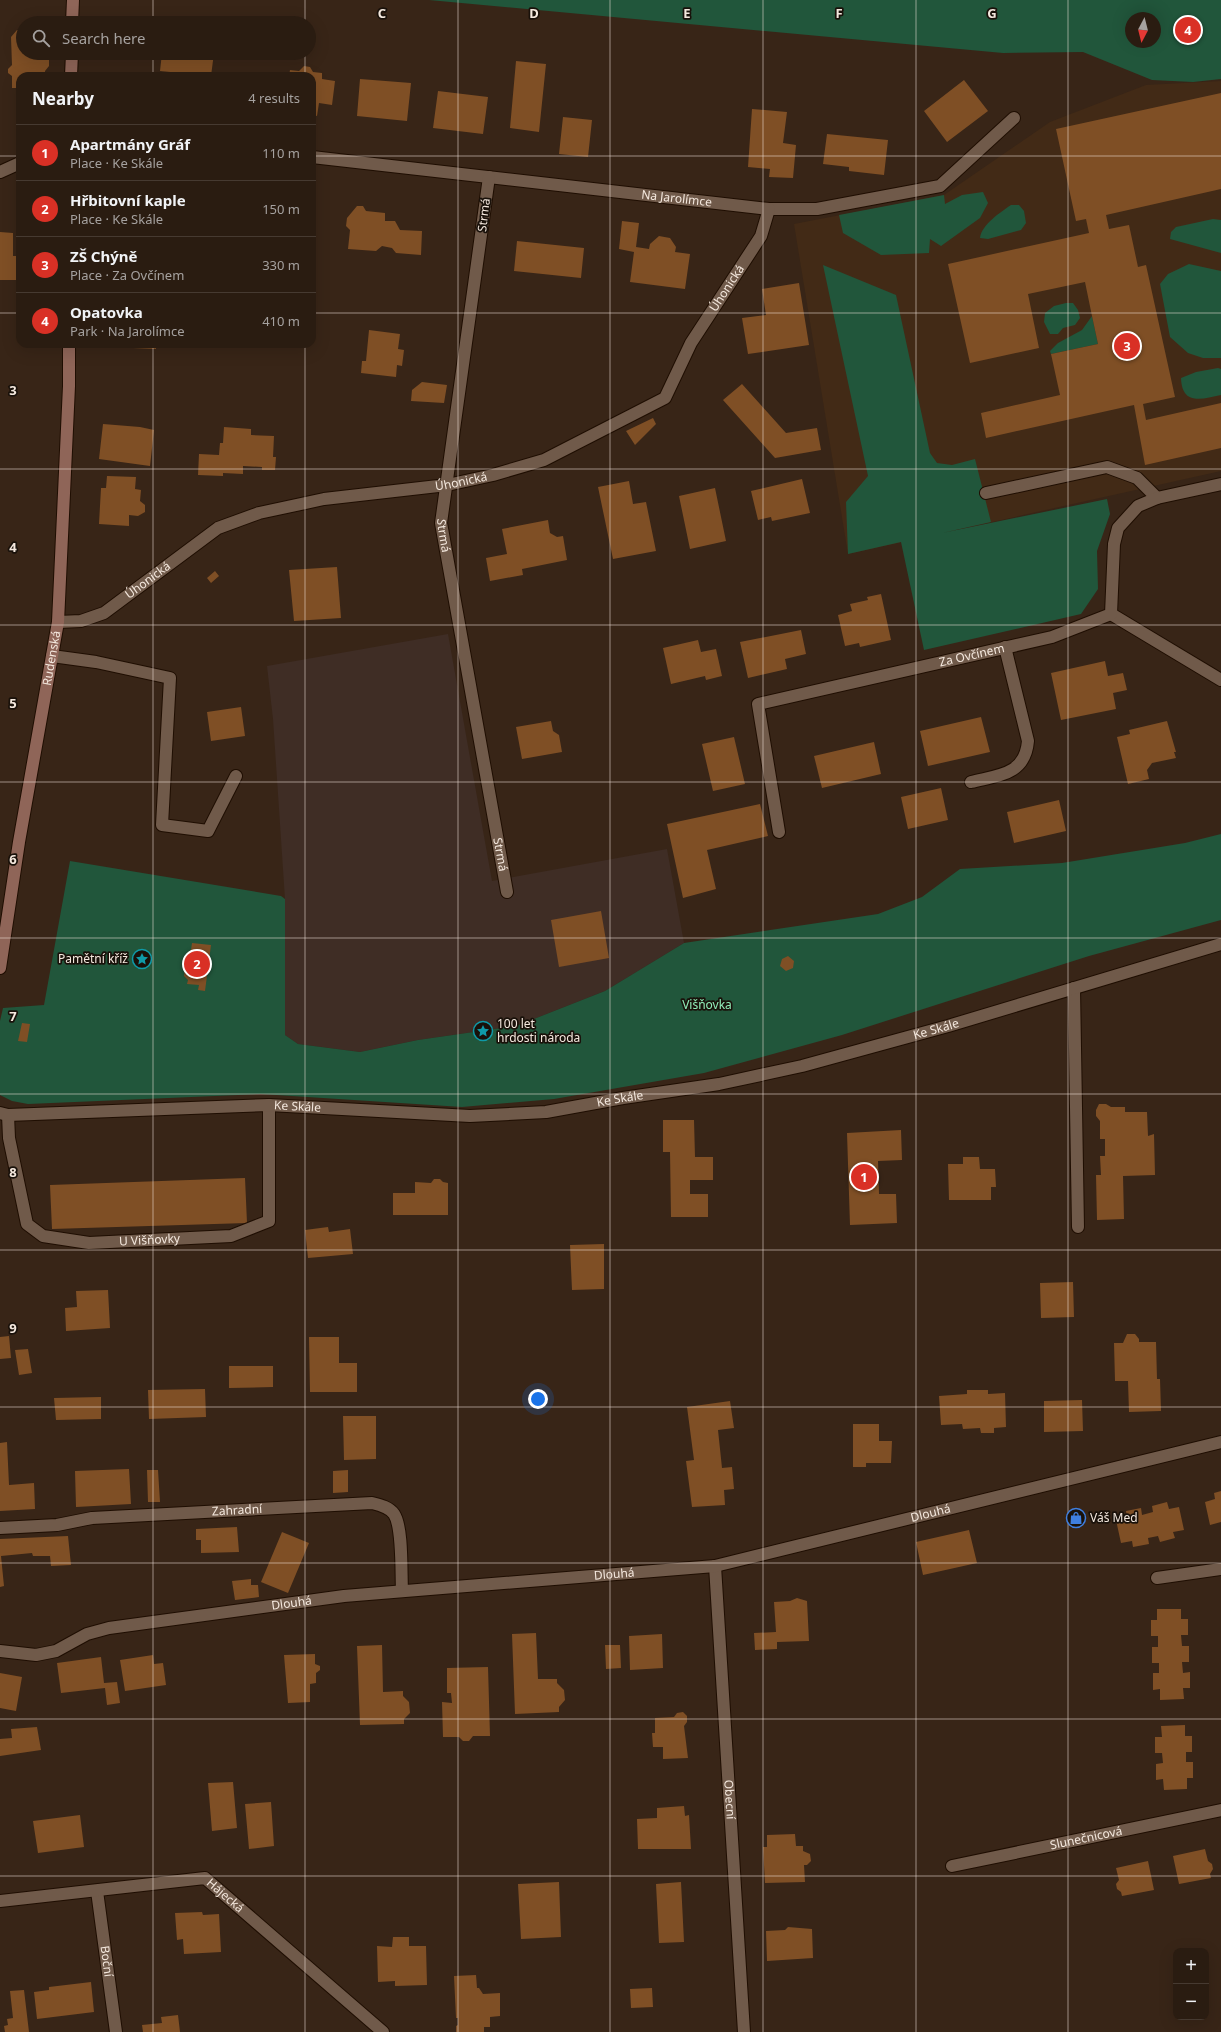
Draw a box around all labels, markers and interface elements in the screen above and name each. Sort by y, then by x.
text: C [378,4,386,22]
text: D [529,4,539,22]
text: E [683,4,691,22]
text: F [835,4,843,22]
text: G [987,4,997,22]
north arrow [1125,12,1161,48]
pin: 4 [1175,15,1201,45]
search box [16,16,316,60]
icon: search [30,27,52,49]
text: Search here [62,28,145,48]
text: Nearby [32,87,94,110]
text: 4 results [248,89,300,107]
text: Apartmány Gráf [70,134,190,154]
text: 1 [41,144,49,162]
text: 110 m [262,144,300,162]
text: Place · Ke Skále [70,154,163,172]
street label: Na Jarolímce [640,186,713,210]
text: Hřbitovní kaple [70,190,186,210]
street label: Strmá [473,197,494,233]
text: 2 [41,200,49,218]
text: 150 m [262,200,300,218]
text: Place · Ke Skále [70,210,163,228]
text: ZŠ Chýně [70,246,138,266]
text: 3 [41,256,49,274]
text: 330 m [262,256,300,274]
street label: Úhonická [705,261,748,315]
text: Place · Za Ovčínem [70,266,184,284]
text: Opatovka [70,302,143,322]
text: 4 [41,312,49,330]
text: 410 m [262,312,300,330]
text: Park · Na Jarolímce [70,322,185,340]
pin: 3 [1114,331,1140,361]
text: 3 [9,381,17,399]
street label: Úhonická [434,468,489,494]
street label: Strmá [433,518,455,554]
text: 4 [9,538,17,556]
street label: Úhonická [121,557,174,603]
street label: Rudenská [38,629,64,687]
street label: Za Ovčínem [937,639,1006,670]
text: 5 [9,694,17,712]
street label: Strmá [489,836,512,873]
text: 6 [9,850,17,868]
place icon: Pamětní kříž [131,948,153,970]
pin: 2 [184,949,210,979]
place label: Pamětní kříž [58,950,128,967]
park label: Višňovka [682,996,732,1013]
text: 7 [9,1007,17,1025]
street label: Ke Skále [911,1014,961,1043]
place label: 100 let hrdosti národa [497,1015,580,1046]
place icon: 100 let hrdosti národa [472,1020,494,1042]
street label: Ke Skále [595,1086,645,1111]
street label: Ke Skále [274,1096,322,1116]
pin: 1 [851,1162,877,1192]
text: 8 [9,1163,17,1181]
street label: U Višňovky [119,1229,181,1250]
text: 9 [9,1319,17,1337]
your location [528,1389,548,1409]
street label: Zahradní [211,1500,264,1520]
street label: Dlouhá [909,1500,952,1526]
shop icon: Váš Med [1065,1507,1087,1529]
place label: Váš Med [1090,1509,1138,1526]
street label: Dlouhá [593,1564,635,1584]
street label: Dlouhá [270,1591,313,1614]
street label: Obecní [720,1779,740,1821]
street label: Slunečnicová [1048,1822,1124,1853]
street label: Hájecká [203,1874,248,1916]
street label: Boční [96,1945,118,1979]
map controls [1173,1948,1209,2020]
button: + [1173,1948,1209,1984]
button: − [1173,1984,1209,2020]

